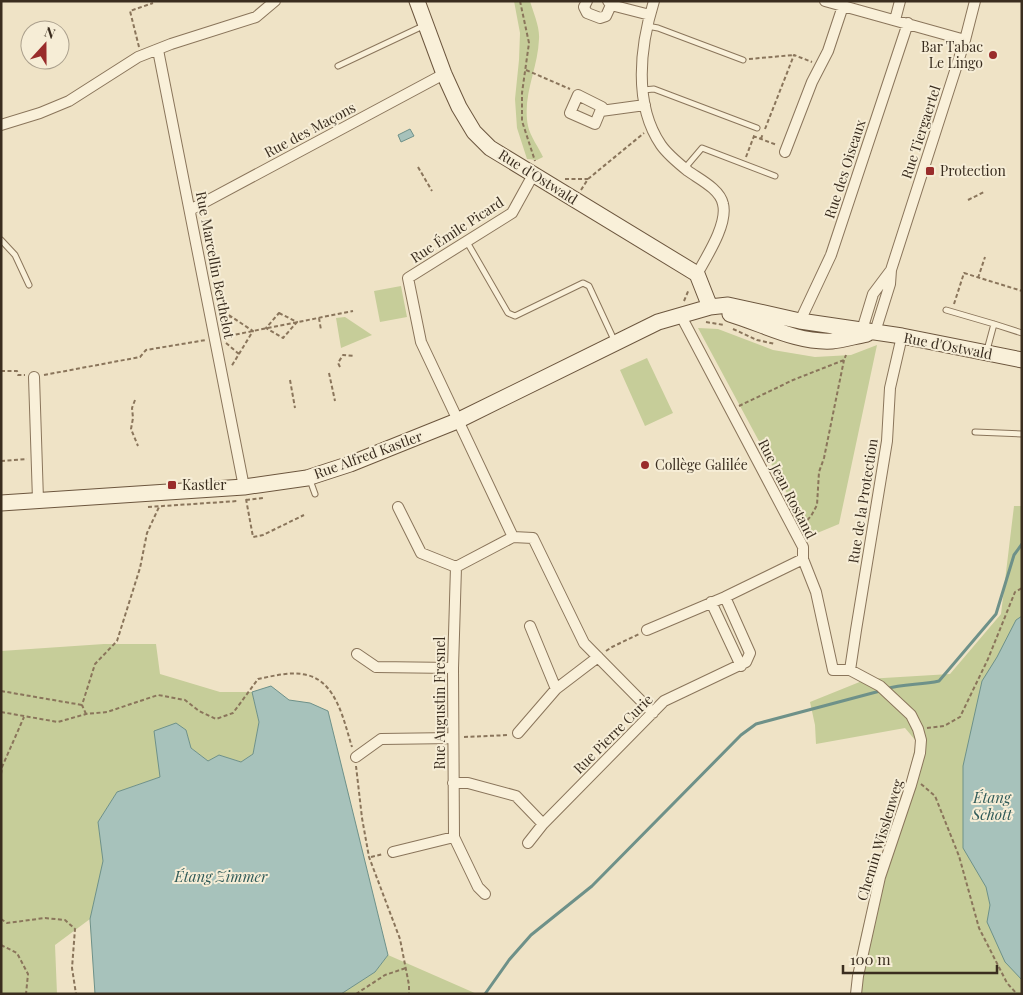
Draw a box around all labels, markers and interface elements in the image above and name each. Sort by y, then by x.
north arrow [20,20,70,70]
text: N [42,22,58,43]
place label: Bar Tabac Le Lingo [921,37,983,72]
marker: Bar Tabac Le Lingo [987,49,999,61]
street label: Rue Tiergaertel [896,83,945,181]
street label: Rue des Maçons [261,97,359,162]
street label: Rue des Oiseaux [820,116,870,221]
street label: Rue d'Ostwald [495,145,581,208]
place label: Protection [940,161,1006,180]
marker: Protection [924,165,936,177]
street label: Rue Marcellin Berthelot [192,190,239,341]
street label: Rue Émile Picard [407,192,507,267]
street label: Rue d'Ostwald [902,328,994,363]
street label: Rue Alfred Kastler [311,426,425,483]
street label: Rue Jean Rostand [754,436,821,542]
street label: Rue de la Protection [843,437,882,565]
place label: Collège Galilée [655,455,748,474]
marker: Collège Galilée [639,459,651,471]
place label: Kastler [182,475,227,494]
marker: Kastler [166,479,178,491]
street label: Rue Augustin Fresnel [430,636,449,770]
street label: Rue Pierre Curie [569,690,657,778]
street label: Chemin Wisslenweg [852,776,907,903]
water label: Étang Schott [971,787,1013,824]
water label: Étang Zimmer [174,866,268,886]
scale bar [843,942,997,974]
text: 100 m [850,949,891,969]

